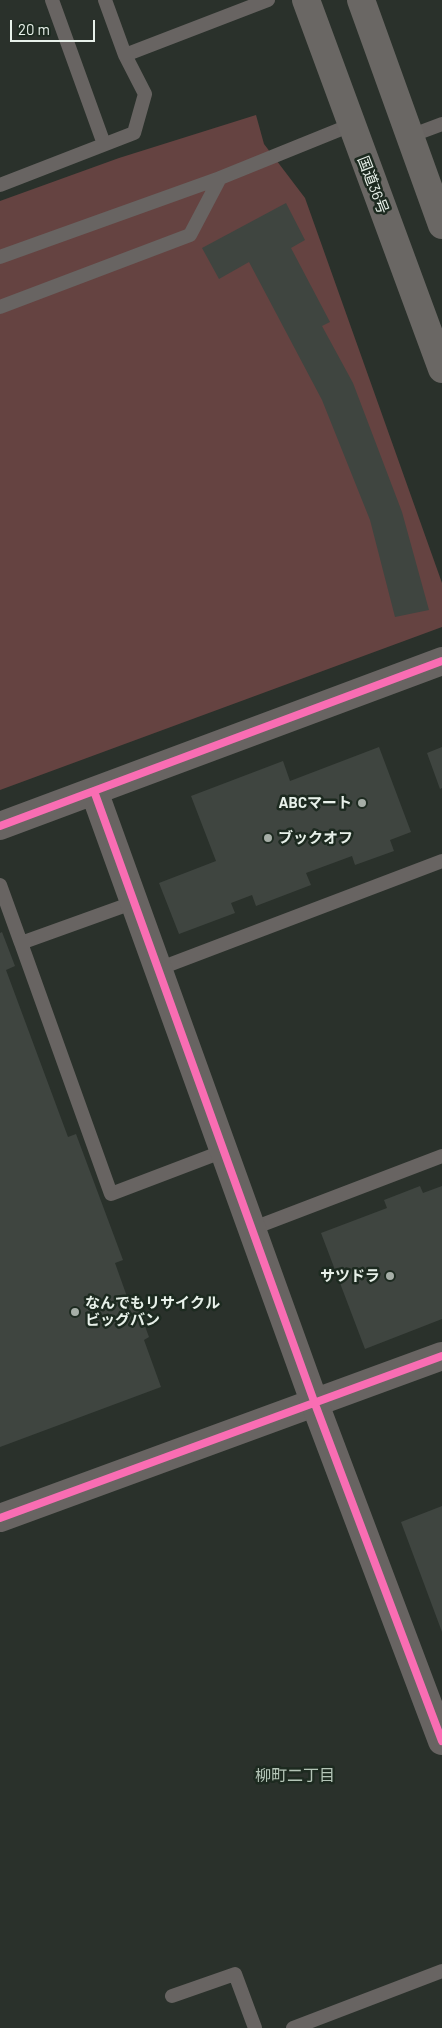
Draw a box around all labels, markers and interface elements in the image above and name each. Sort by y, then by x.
scale bar [12,10,98,42]
text: 20 m [18,20,50,38]
street label: 国道36号 [354,154,392,216]
place label: ABCマート [279,794,352,812]
marker: ABCマート [356,797,368,809]
place label: ブックオフ [278,829,353,847]
marker: ブックオフ [262,832,274,844]
place label: サツドラ [320,1267,380,1285]
marker: サツドラ [384,1270,396,1282]
place label: なんでもリサイクル ビッグバン [85,1294,220,1329]
marker: なんでもリサイクル ビッグバン [69,1306,81,1318]
district label: 柳町二丁目 [255,1766,335,1786]

